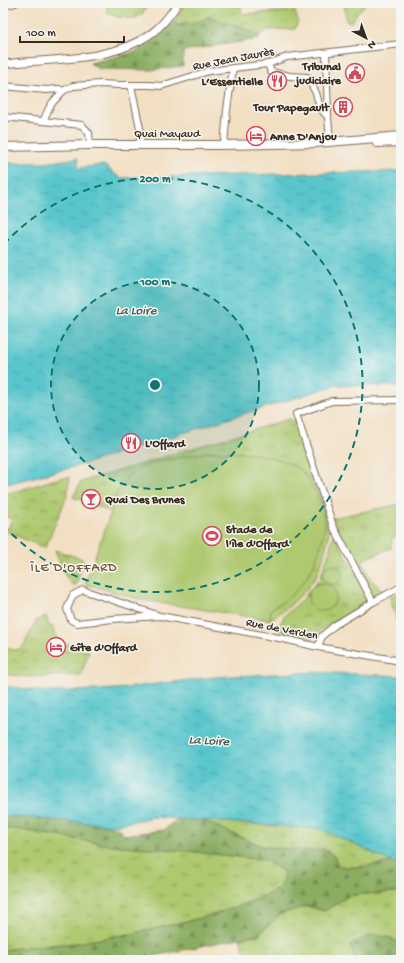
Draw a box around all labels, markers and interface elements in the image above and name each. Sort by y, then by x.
scale bar [20,18,124,44]
north arrow [346,18,386,58]
text: 100 m [25,27,56,41]
text: N [365,37,378,51]
street label: Rue Jean Jaurès [192,45,276,75]
place label: Tribunal judiciaire [294,61,342,89]
public building icon: Tribunal judiciaire [344,62,366,84]
restaurant icon: L‘Essentielle [266,70,288,92]
place label: L‘Essentielle [201,76,264,90]
building icon: Tour Papegault [332,96,354,118]
place label: Tour Papegault [252,102,330,116]
hotel icon: Anne D'Anjou [245,125,267,147]
street label: Quai Mayaud [134,128,201,142]
place label: Anne D'Anjou [269,131,337,145]
text: 200 m [140,173,171,187]
text: 100 m [139,276,170,290]
water label: La Loire [116,304,158,319]
centre of rings [148,378,162,392]
restaurant icon: L'Offard [120,432,142,454]
place label: L'Offard [145,438,187,452]
bar icon: Quai Des Brunes [80,488,102,510]
place label: Quai Des Brunes [105,494,185,508]
place label: Stade de l'île d'Offard [225,524,291,552]
sports icon: Stade de l'île d'Offard [201,525,223,547]
district label: ÎLE D'OFFARD [30,560,117,576]
street label: Rue de Verden [244,616,319,644]
hotel icon: Gîte d'Offard [45,636,67,658]
place label: Gîte d'Offard [70,642,139,656]
water label: La Loire [188,733,231,750]

